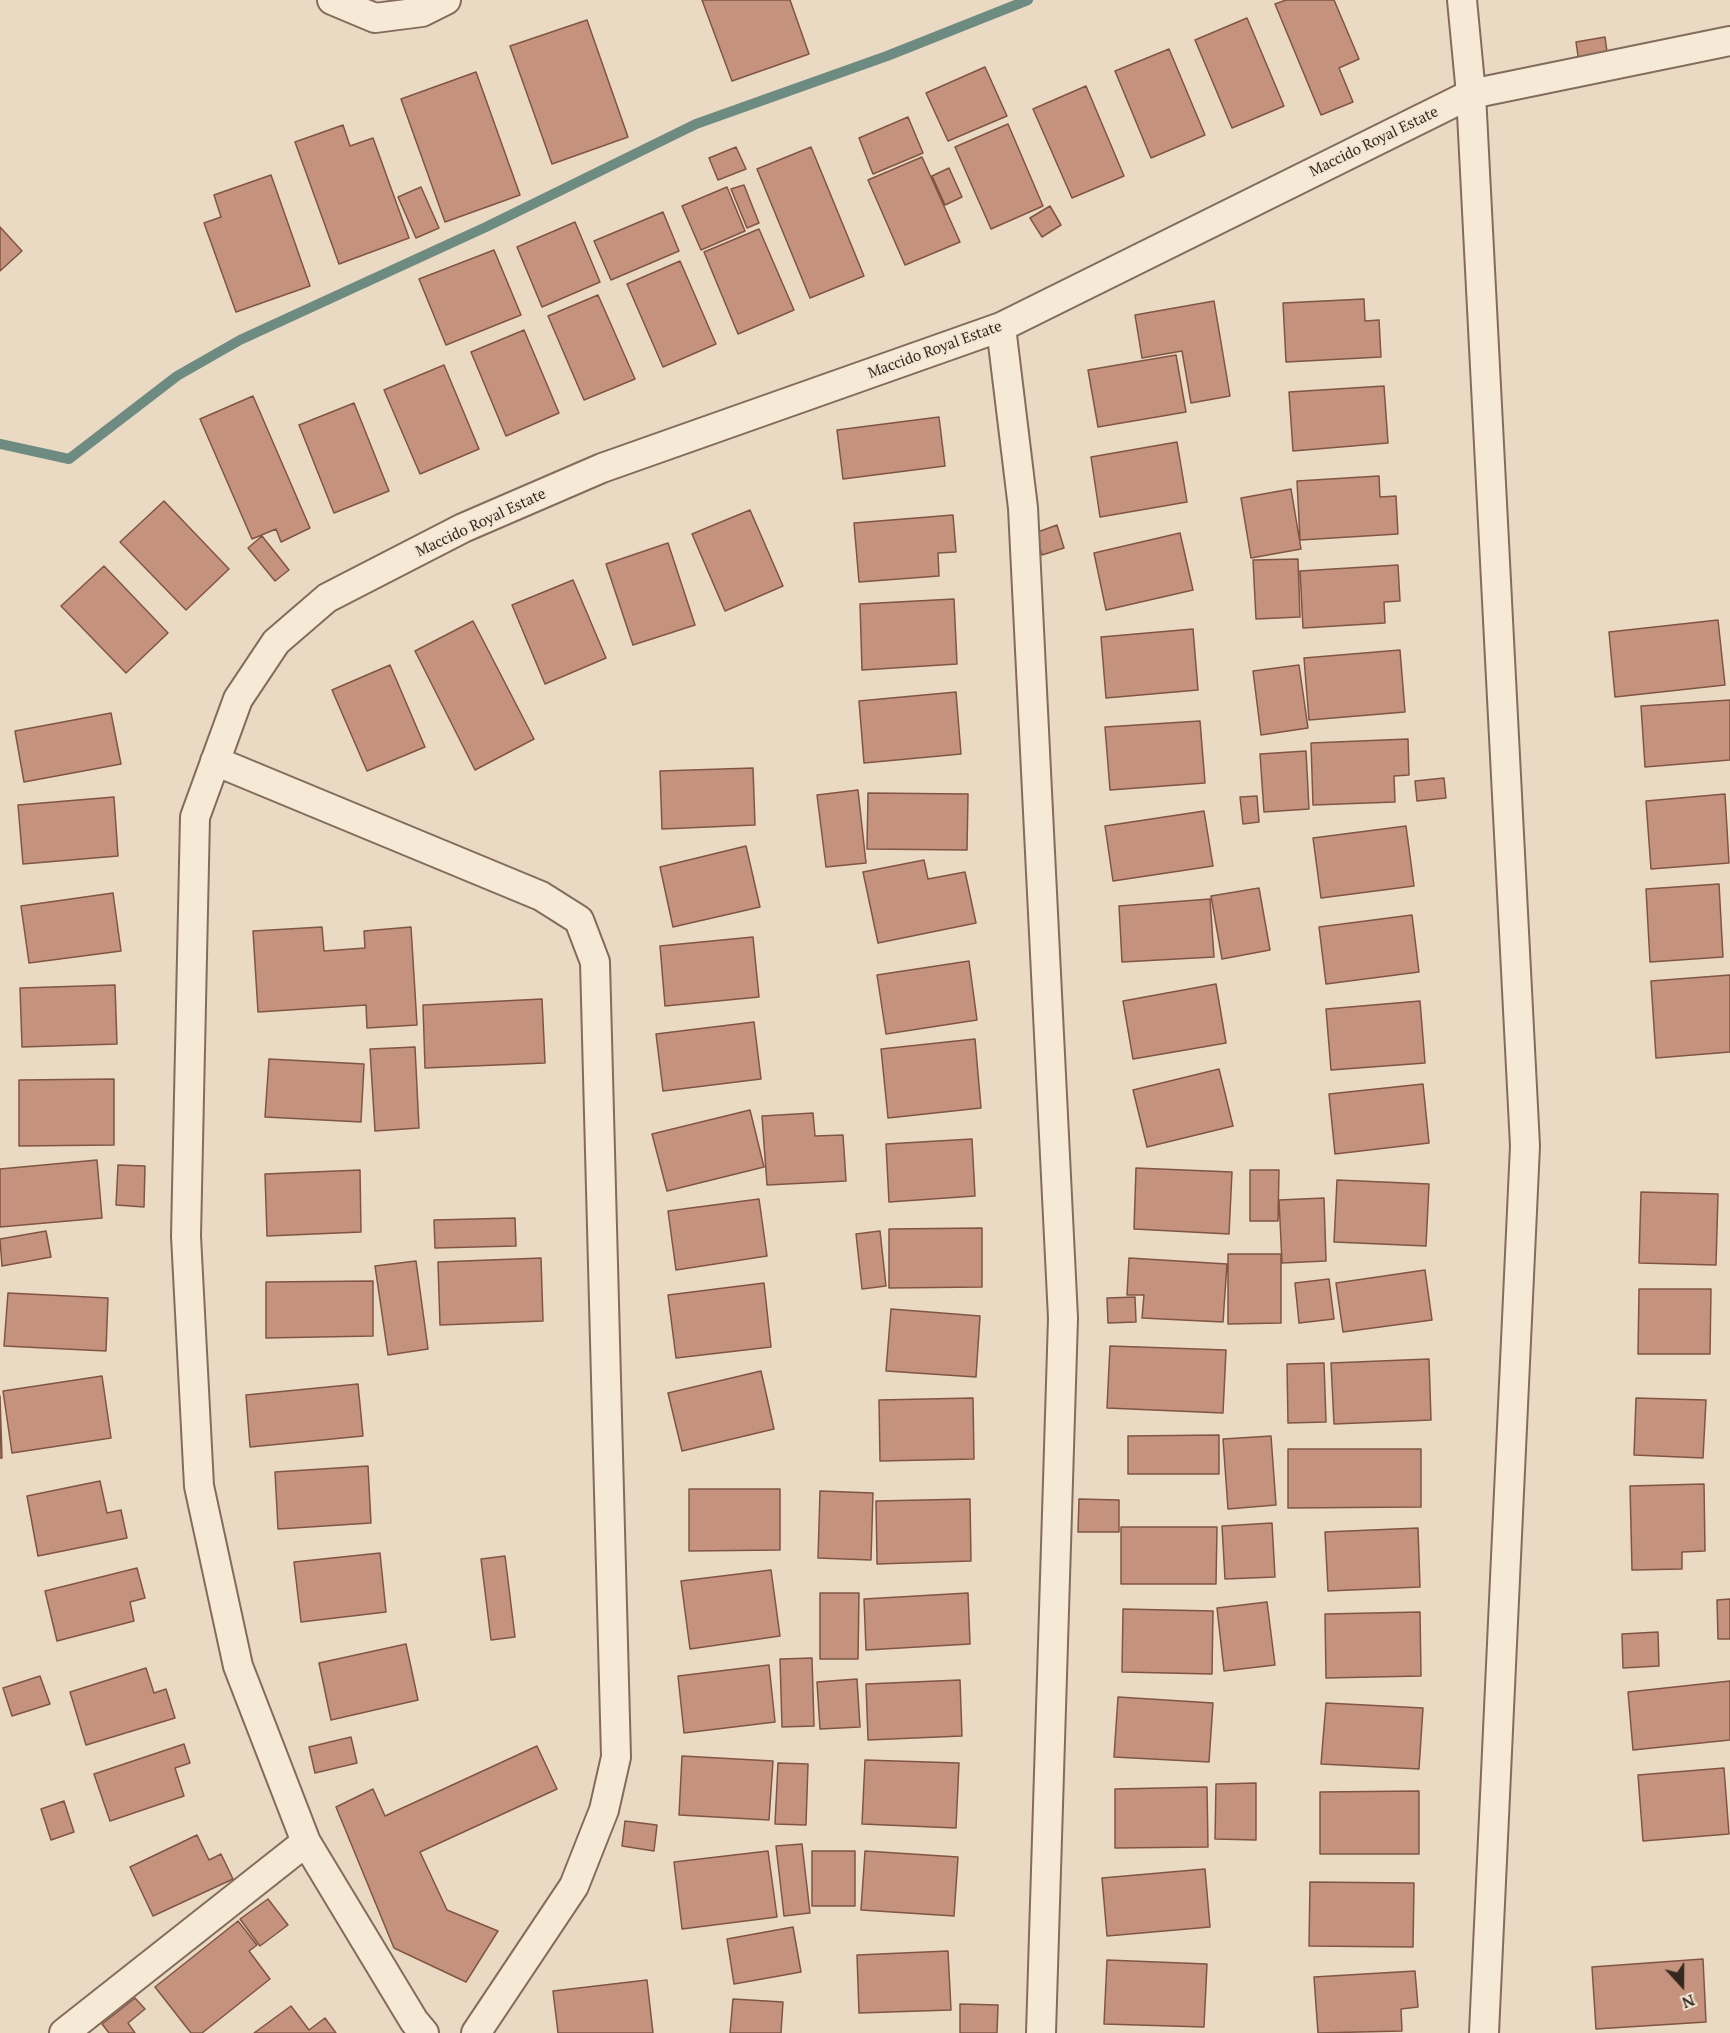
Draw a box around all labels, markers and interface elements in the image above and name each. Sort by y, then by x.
street label: Maccido Royal Estate [1307,103,1441,181]
street label: Maccido Royal Estate [866,317,1004,383]
street label: Maccido Royal Estate [413,485,549,561]
north arrow [1652,1955,1712,2015]
text: N [1679,1989,1698,2014]

